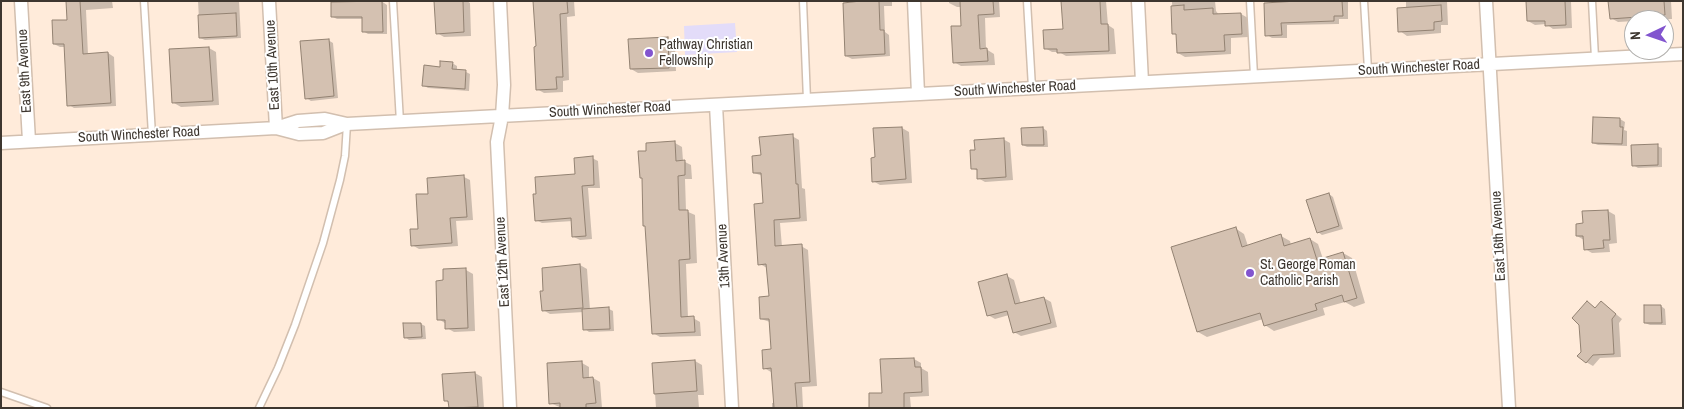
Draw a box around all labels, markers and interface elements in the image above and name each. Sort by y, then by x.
north arrow [1624,10,1674,60]
street label: East 10th Avenue [262,19,284,111]
street label: East 9th Avenue [14,29,36,113]
text: N [1626,31,1644,40]
place label: Pathway Christian Fellowship [659,37,753,70]
marker: Pathway Christian Fellowship [643,47,655,59]
street label: South Winchester Road [1358,56,1480,80]
street label: South Winchester Road [954,77,1076,101]
street label: South Winchester Road [549,98,671,122]
street label: South Winchester Road [78,123,200,147]
street label: East 16th Avenue [1488,190,1510,282]
street label: East 12th Avenue [492,216,514,308]
street label: 13th Avenue [714,223,734,289]
place label: St. George Roman Catholic Parish [1260,257,1356,290]
marker: St. George Roman Catholic Parish [1244,267,1256,279]

